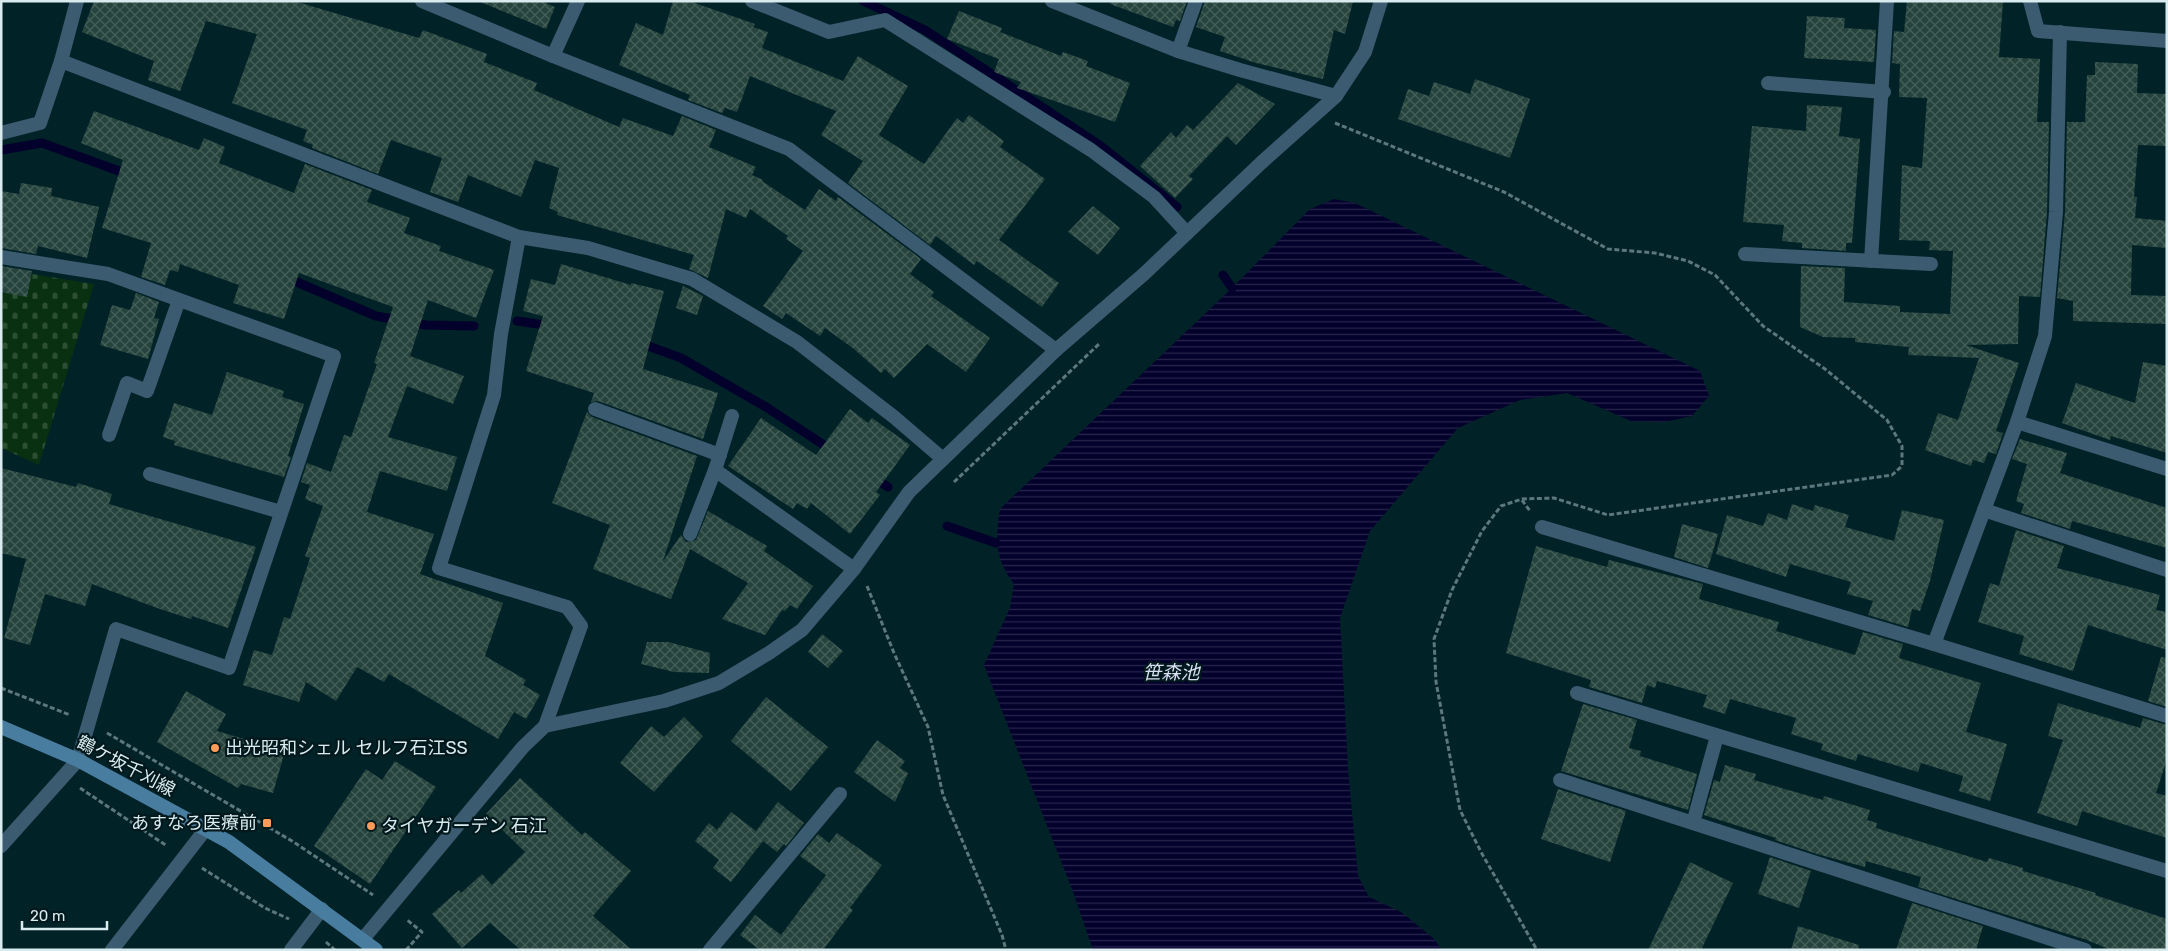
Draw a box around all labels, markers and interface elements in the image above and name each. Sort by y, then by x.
water label: 笹森池 [1142,661,1201,684]
street label: 鶴ケ坂千刈線 [73,731,179,801]
place label: 出光昭和シェル セルフ石江SS [225,737,468,759]
marker: 出光昭和シェル セルフ石江SS [209,742,221,754]
place label: あすなろ医療前 [131,812,257,834]
place label: タイヤガーデン 石江 [381,815,547,837]
marker: あすなろ医療前 [261,817,273,829]
marker: タイヤガーデン 石江 [365,820,377,832]
scale bar [22,898,108,930]
text: 20 m [30,907,65,925]

